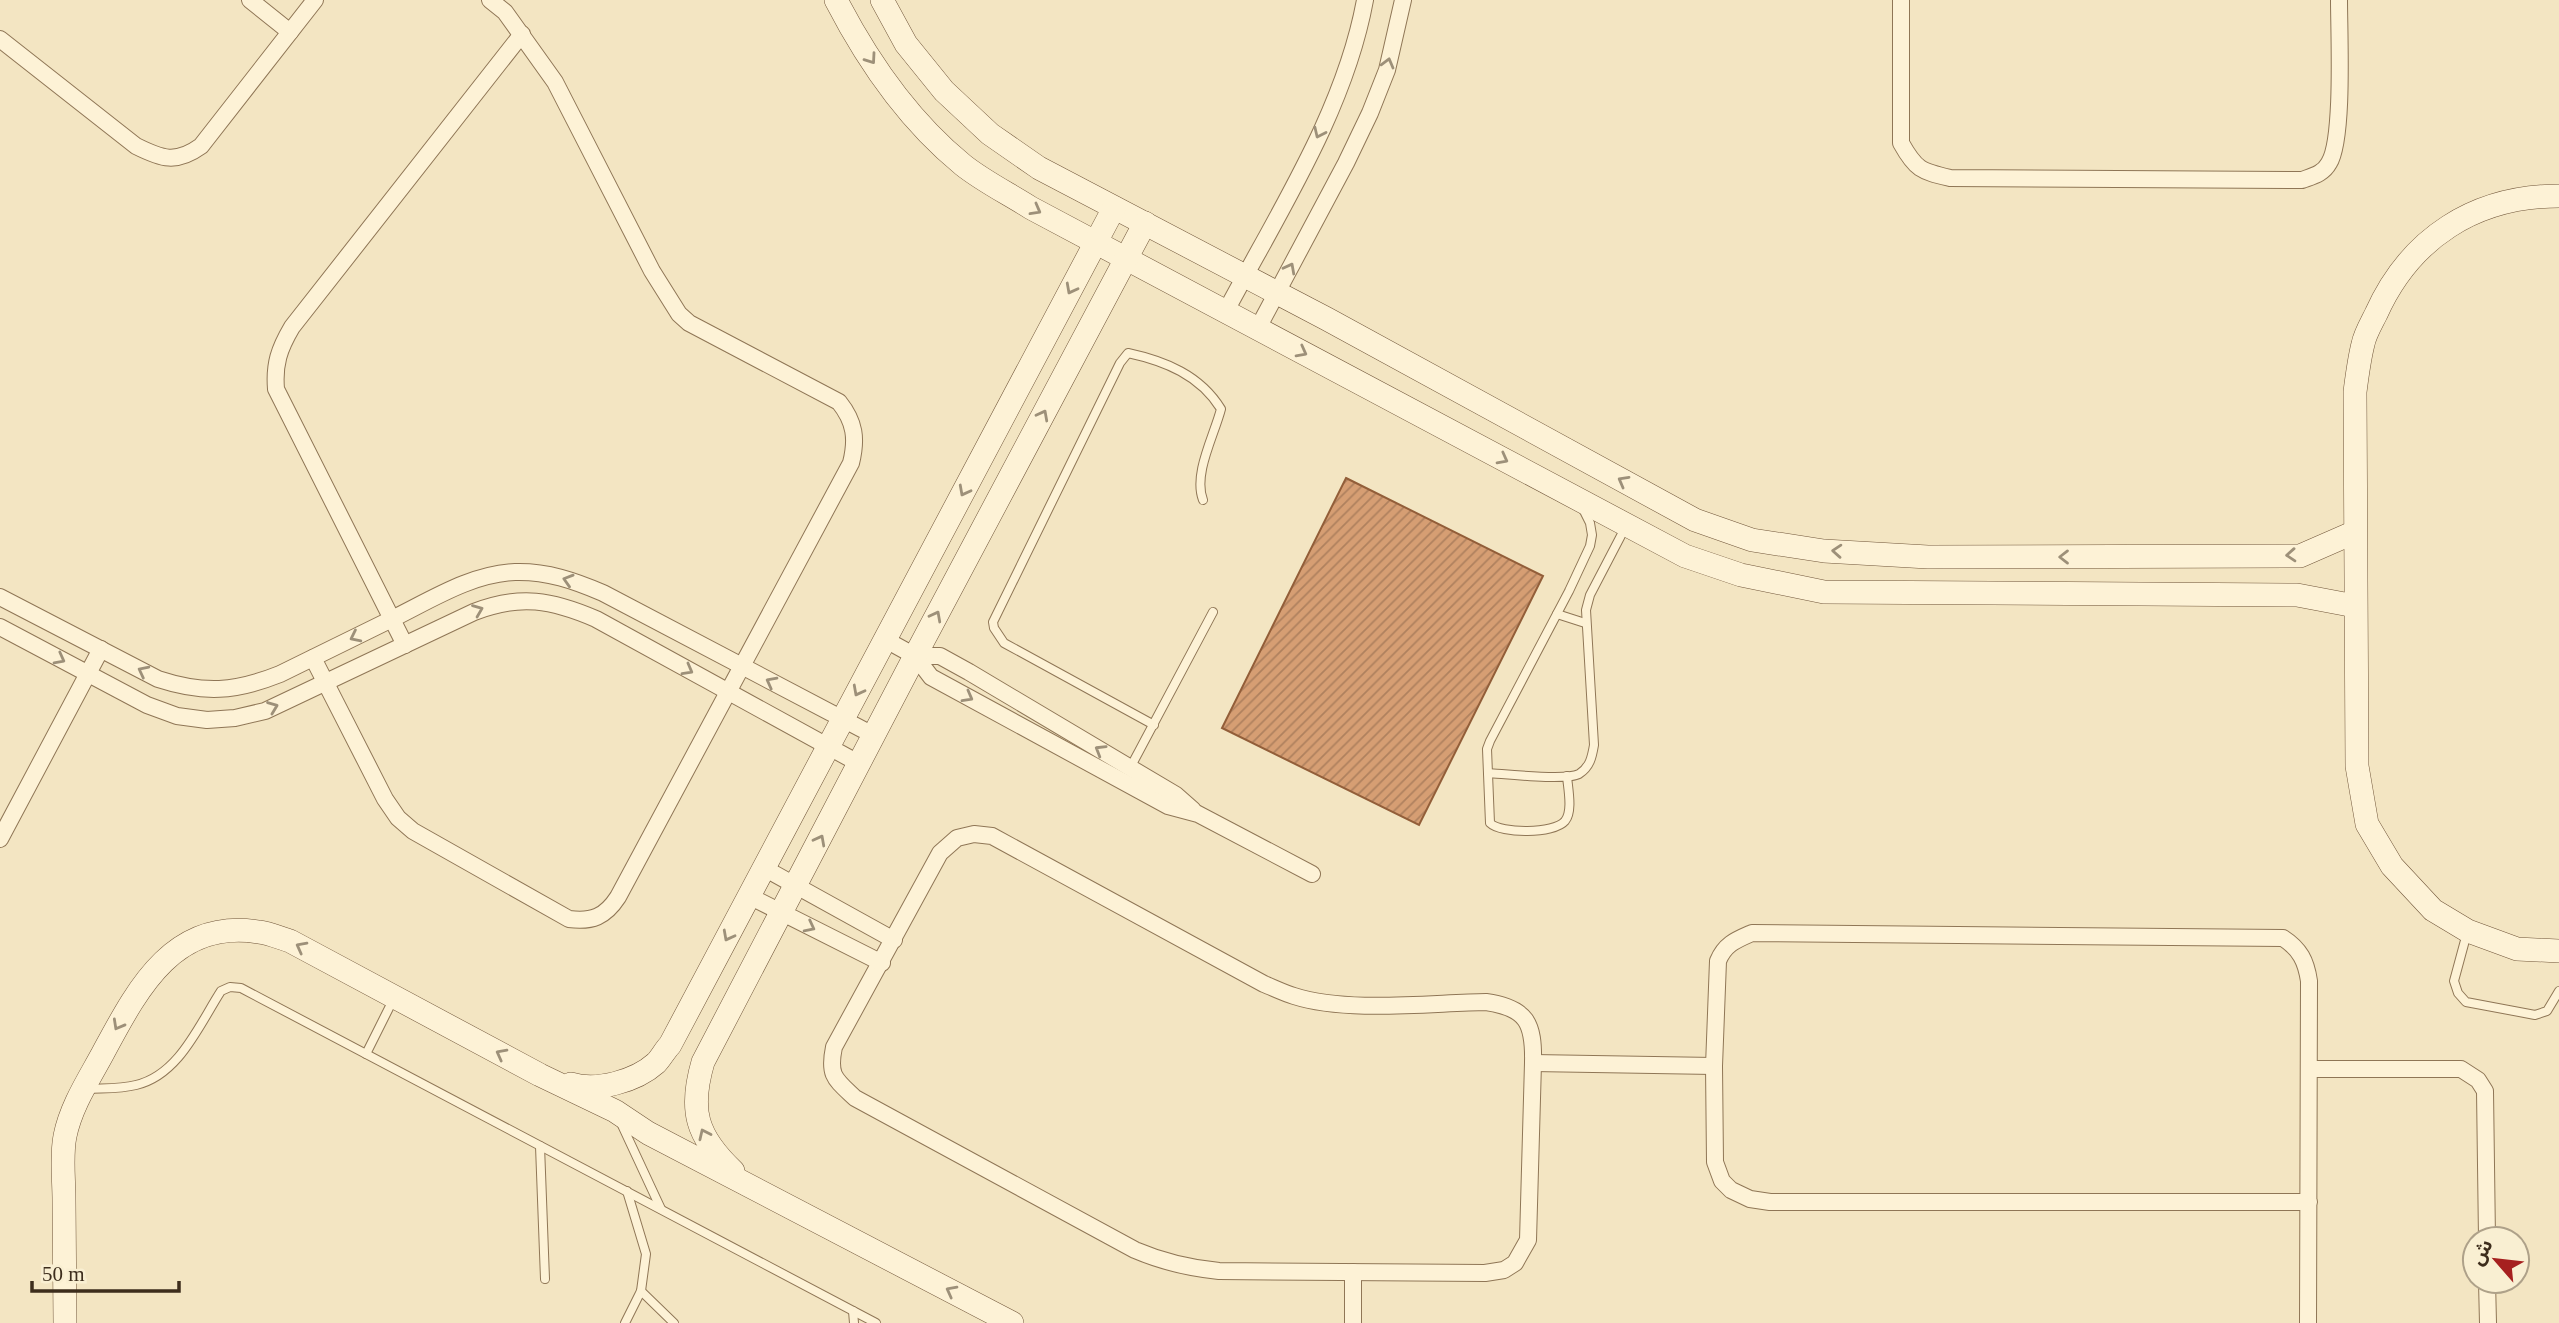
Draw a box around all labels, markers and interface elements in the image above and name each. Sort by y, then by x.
one-way arrow [863,51,875,64]
one-way arrow [1380,57,1394,69]
one-way arrow [1313,126,1327,139]
one-way arrow [1029,202,1041,215]
one-way arrow [1282,263,1295,275]
one-way arrow [1066,282,1079,295]
one-way arrow [1295,343,1307,357]
one-way arrow [1035,410,1048,422]
one-way arrow [1496,450,1508,464]
one-way arrow [1618,476,1631,489]
one-way arrow [959,483,973,496]
one-way arrow [1831,544,1842,559]
one-way arrow [2286,547,2297,562]
one-way arrow [2058,549,2069,565]
one-way arrow [562,573,574,588]
one-way arrow [472,605,484,619]
one-way arrow [928,611,941,623]
one-way arrow [350,629,362,643]
one-way arrow [53,651,65,664]
one-way arrow [681,661,694,675]
one-way arrow [138,665,150,679]
one-way arrow [766,676,778,690]
one-way arrow [852,684,866,697]
one-way arrow [960,689,973,702]
one-way arrow [266,702,278,716]
one-way arrow [1095,745,1108,758]
one-way arrow [812,835,826,847]
one-way arrow [803,918,815,932]
one-way arrow [723,928,736,941]
one-way arrow [296,942,308,955]
one-way arrow [113,1018,126,1031]
one-way arrow [496,1049,509,1063]
one-way arrow [698,1129,712,1141]
north arrow [2461,1225,2531,1295]
text: ش [2466,1236,2497,1269]
scale bar [32,1250,178,1294]
text: 50 m [42,1262,85,1286]
one-way arrow [946,1286,958,1300]

